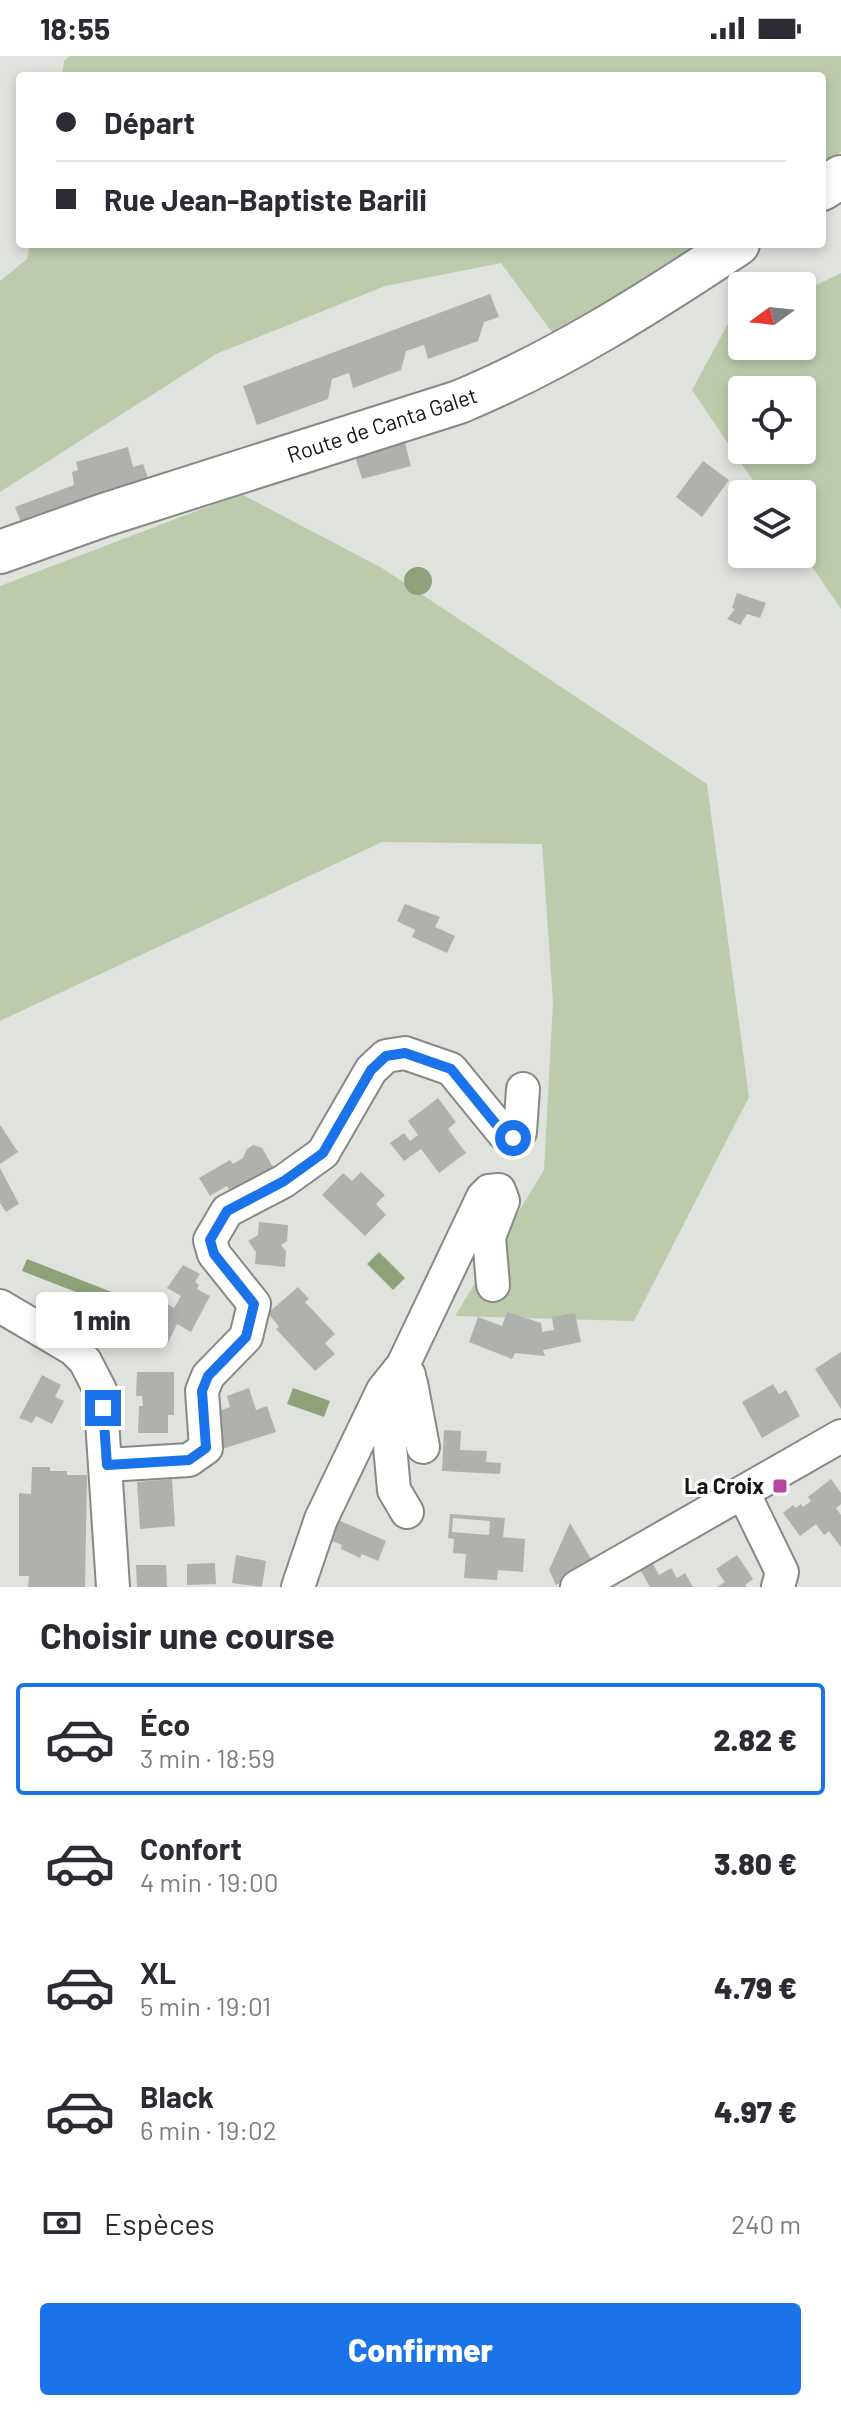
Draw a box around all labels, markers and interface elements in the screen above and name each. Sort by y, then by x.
text: 18:55 [40,10,110,46]
text: Départ [104,104,195,140]
text: Rue Jean-Baptiste Barili [104,181,427,217]
north arrow [728,272,816,360]
map controls [728,272,816,568]
button: locate [728,376,816,464]
street label: Route de Canta Galet [283,381,480,467]
button: layers [728,480,816,568]
route start [495,1120,531,1156]
callout: 1 min [37,1292,169,1348]
text: 1 min [73,1304,131,1335]
route end [85,1390,121,1426]
place label: La Croix [684,1472,764,1498]
marker: La Croix [771,1477,789,1495]
text: Choisir une course [40,1613,335,1656]
icon: car [44,1703,116,1775]
text: Éco [140,1706,190,1742]
text: 2.82 € [713,1721,797,1757]
text: 3 min · 18:59 [140,1742,275,1773]
icon: car [44,1827,116,1899]
text: Confort [140,1830,242,1866]
text: 3.80 € [714,1845,797,1881]
text: 4 min · 19:00 [140,1866,278,1897]
icon: car [44,1951,116,2023]
text: XL [140,1954,176,1990]
text: 4.79 € [714,1969,797,2005]
text: 5 min · 19:01 [140,1990,271,2021]
icon: car [44,2075,116,2147]
text: Black [140,2078,214,2114]
text: 4.97 € [714,2093,797,2129]
text: 6 min · 19:02 [140,2114,277,2145]
icon: cash [40,2201,84,2245]
text: Espèces [104,2205,215,2241]
text: 240 m [731,2208,801,2239]
button: Confirmer [40,2303,801,2395]

